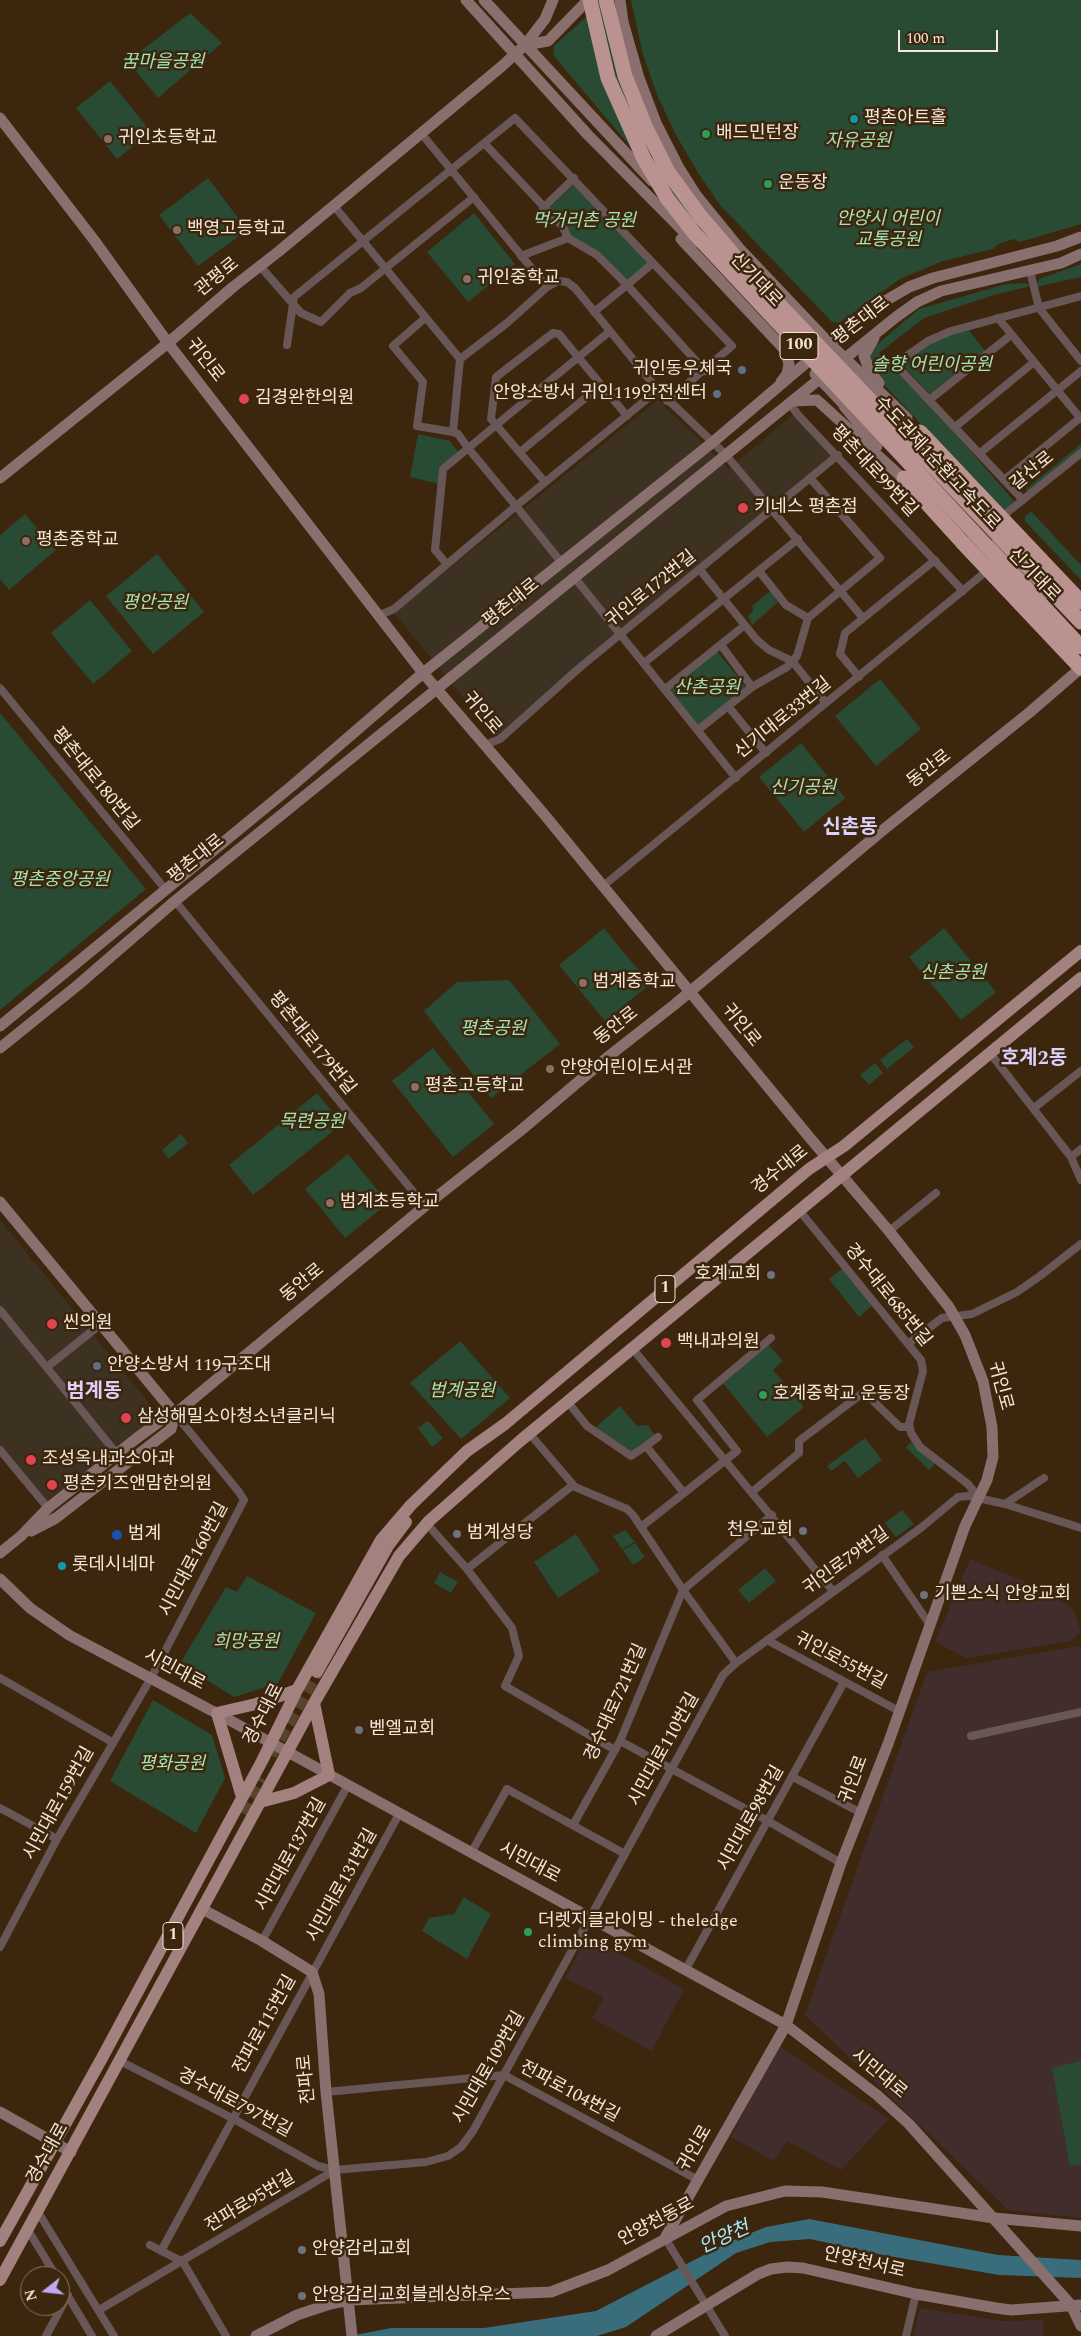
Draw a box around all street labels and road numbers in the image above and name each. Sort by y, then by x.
street label: 신기대로 [725,249,785,313]
street label: 관평로 [192,254,244,302]
street label: 평촌대로 [829,293,895,351]
road number: 100 [780,332,818,360]
street label: 귀인로 [180,335,228,387]
street label: 수도권제1순환고속도로 [869,393,1003,535]
street label: 평촌대로99번길 [825,422,921,522]
street label: 갈산로 [1007,448,1059,496]
street label: 신기대로 [1002,545,1064,607]
street label: 귀인로172번길 [603,547,701,633]
street label: 평촌대로 [479,575,545,633]
street label: 신기대로33번길 [732,674,836,764]
street label: 귀인로 [457,688,505,740]
street label: 평촌대로180번길 [46,724,142,836]
street label: 동안로 [904,746,956,794]
street label: 평촌대로 [164,831,230,889]
street label: 평촌대로179번길 [263,988,359,1100]
street label: 귀인로 [716,1000,764,1052]
street label: 동안로 [591,1003,643,1051]
street label: 경수대로 [748,1142,814,1200]
street label: 경수대로685번길 [839,1240,935,1352]
street label: 동안로 [277,1260,329,1308]
road number: 1 [655,1276,675,1302]
street label: 귀인로 [982,1359,1016,1413]
street label: 시민대로160번길 [156,1499,234,1621]
street label: 귀인로79번길 [800,1524,894,1600]
street label: 귀인로55번길 [790,1629,890,1695]
street label: 경수대로721번길 [581,1641,653,1765]
street label: 시민대로 [140,1646,208,1696]
street label: 경수대로 [240,1681,290,1749]
street label: 시민대로110번길 [625,1690,705,1810]
street label: 시민대로159번길 [20,1744,100,1864]
street label: 귀인로 [836,1753,874,1807]
street label: 시민대로98번길 [714,1762,790,1876]
street label: 시민대로137번길 [252,1795,332,1915]
street label: 시민대로131번길 [303,1826,383,1946]
street label: 시민대로 [495,1839,563,1889]
road number: 1 [163,1922,183,1950]
street label: 전파로115번길 [230,1972,302,2078]
street label: 시민대로109번길 [449,2008,531,2128]
street label: 시민대로 [846,2045,910,2105]
street label: 전파로 [295,2053,321,2105]
street label: 전파로104번길 [515,2058,623,2128]
street label: 경수대로797번길 [173,2065,295,2143]
street label: 경수대로 [23,2120,75,2188]
street label: 귀인로 [674,2122,718,2176]
street label: 전파로95번길 [202,2168,300,2238]
street label: 안양천동로 [615,2194,699,2252]
street label: 안양천서로 [821,2244,907,2284]

